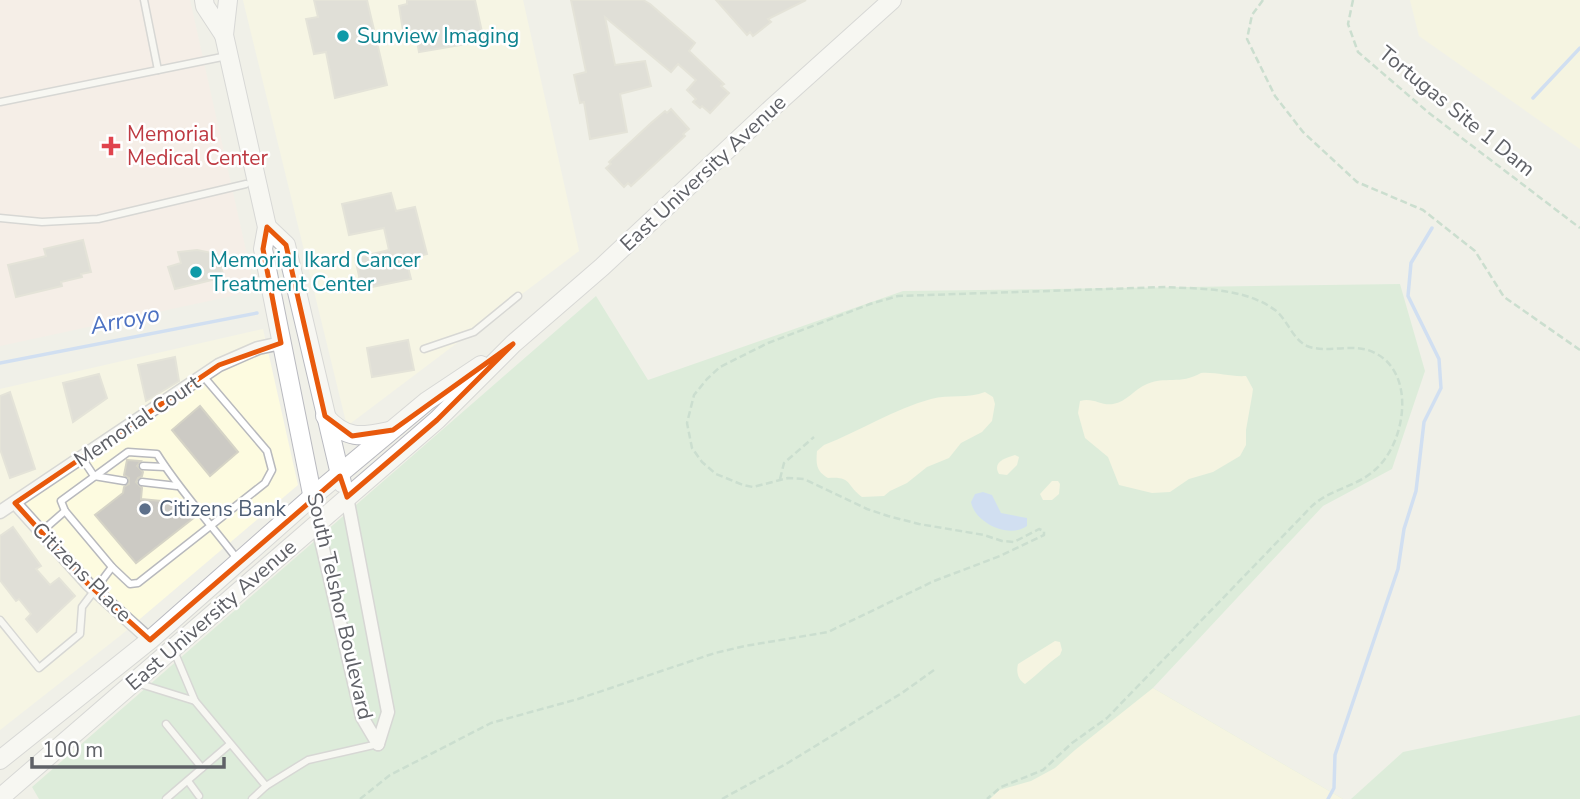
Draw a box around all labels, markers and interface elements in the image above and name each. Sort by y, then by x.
place label: Sunview Imaging [357,22,519,50]
marker: Sunview Imaging [335,28,351,44]
street label: Tortugas Site 1 Dam [1373,39,1541,183]
street label: East University Avenue [614,89,792,257]
place label: Memorial Medical Center [127,120,269,172]
marker: Memorial Medical Center [101,136,121,156]
place label: Memorial Ikard Cancer Treatment Center [210,246,421,298]
marker: Memorial Ikard Cancer Treatment Center [188,264,204,280]
water label: Arroyo [87,298,162,342]
street label: Memorial Court [69,368,206,473]
street label: South Telshor Boulevard [300,490,380,722]
place label: Citizens Bank [159,495,287,523]
marker: Citizens Bank [137,501,153,517]
street label: Citizens Place [26,516,138,628]
street label: East University Avenue [120,533,302,697]
scale bar [32,726,224,770]
text: 100 m [42,736,103,764]

